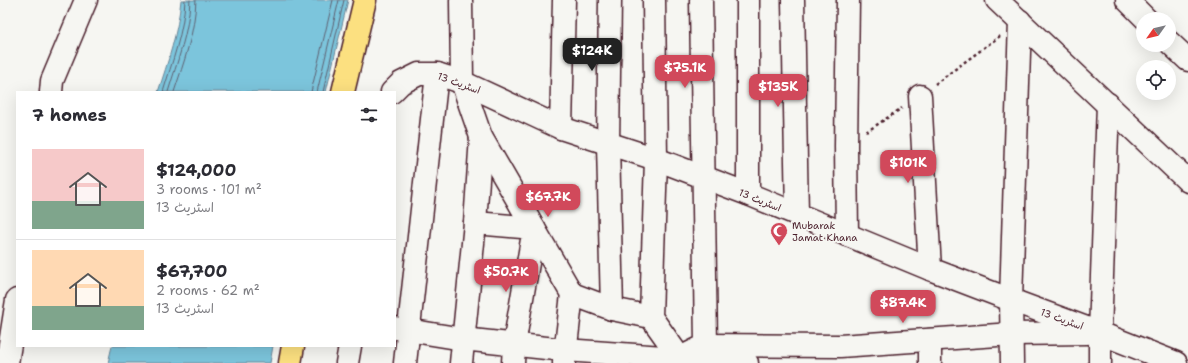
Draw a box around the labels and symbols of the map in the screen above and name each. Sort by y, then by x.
north arrow [1136,12,1176,52]
pin: $124K [564,38,620,72]
pin: $75.1K [652,55,718,89]
street label: اسٹریٹ 13 [436,69,482,97]
pin: $135K [750,74,806,108]
pin: $101K [880,150,936,184]
pin: $67.7K [515,184,581,218]
street label: اسٹریٹ 13 [737,186,783,214]
place label: Mubarak Jamat Khana [792,219,858,244]
mosque icon: Mubarak Jamat Khana [769,221,789,246]
pin: $50.7K [473,259,539,293]
pin: $87.4K [870,290,936,324]
street label: اسٹریٹ 13 [1039,305,1085,333]

